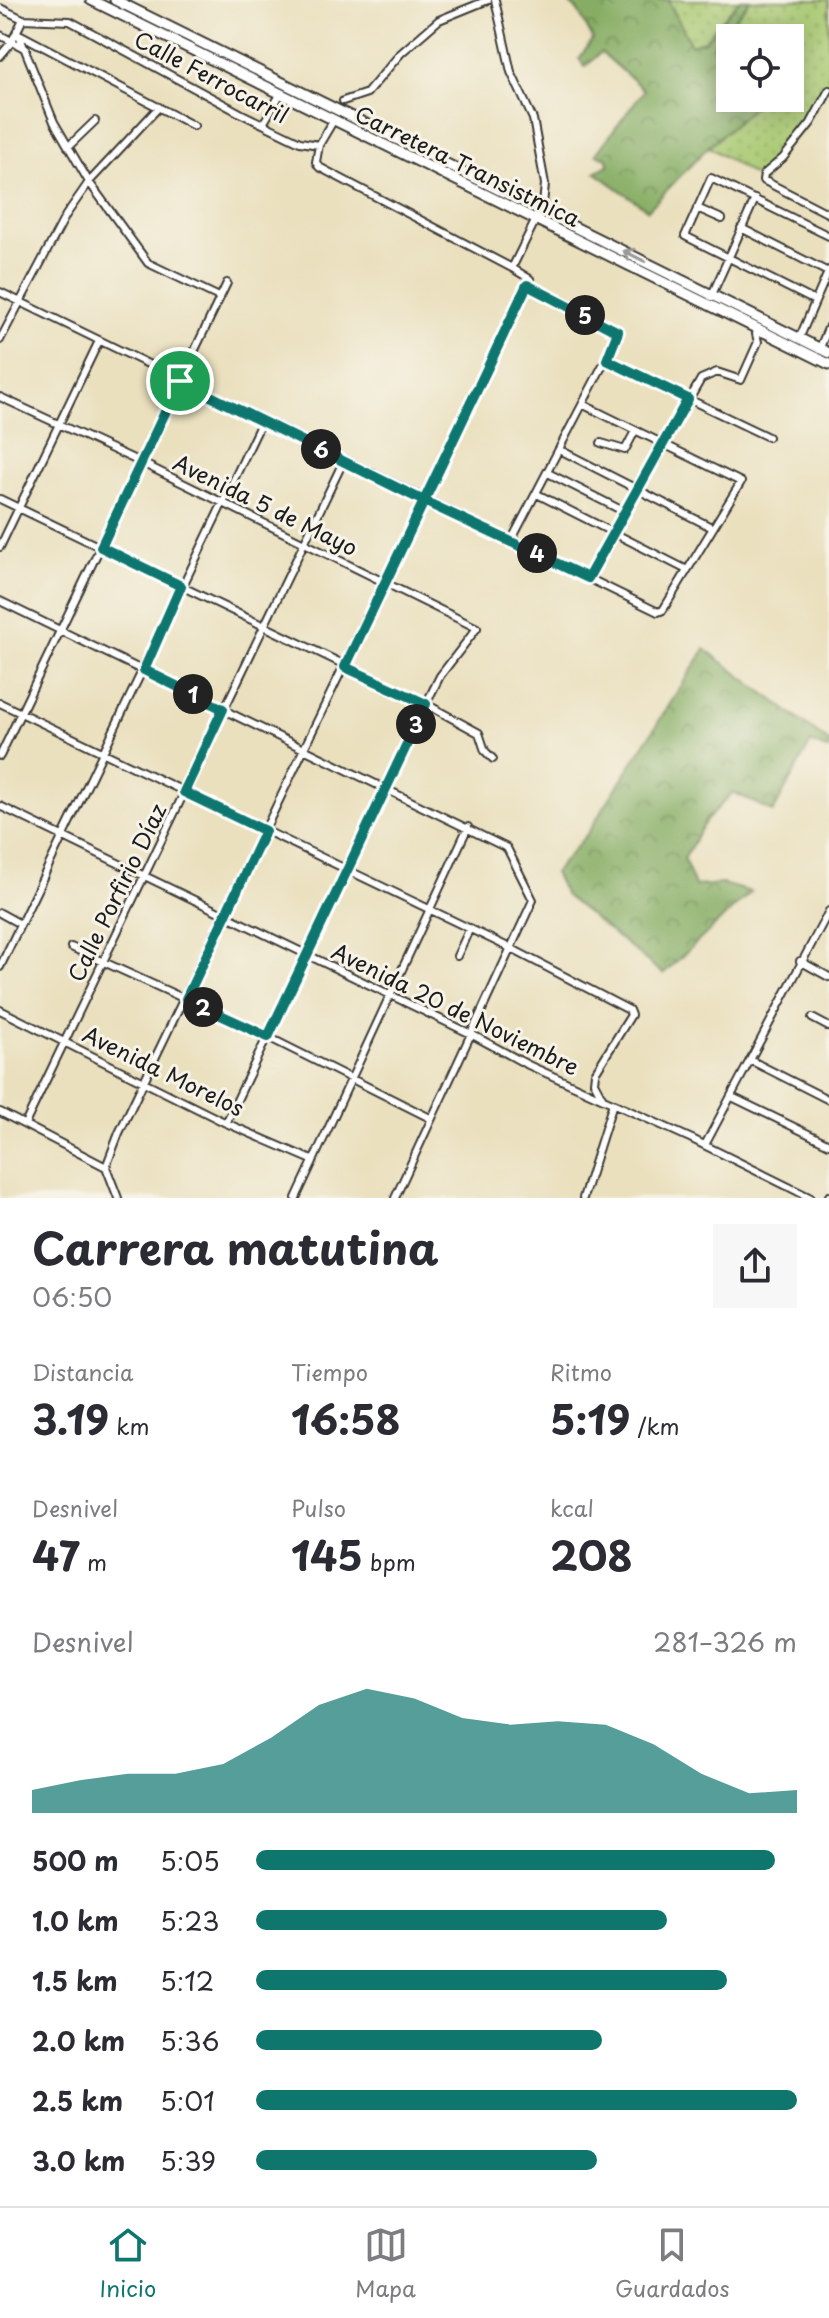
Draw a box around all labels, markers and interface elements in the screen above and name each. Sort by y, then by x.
street label: Calle Ferrocarril [129,21,295,131]
map controls [716,24,804,112]
button: locate [716,24,804,112]
street label: Carretera Transistmica [350,96,586,234]
one-way arrow [623,247,647,263]
pin: 5 [565,295,605,335]
text: 5 [578,298,592,331]
pin [146,347,214,415]
icon: arrive [158,359,202,403]
pin: 6 [301,429,341,469]
text: 6 [313,432,329,465]
street label: Avenida 5 de Mayo [168,445,364,563]
pin: 4 [517,533,557,573]
text: 4 [530,536,544,569]
pin: 1 [173,674,213,714]
text: 1 [188,677,198,710]
pin: 3 [396,704,436,744]
text: 3 [409,707,423,740]
street label: Calle Porfirio Díaz [58,797,174,987]
street label: Avenida 20 de Noviembre [327,934,585,1082]
pin: 2 [183,987,223,1027]
text: 2 [195,990,211,1023]
street label: Avenida Morelos [78,1017,250,1123]
text: Carrera matutina [32,1214,439,1280]
button: share [713,1224,797,1308]
text: 06:50 [32,1277,112,1316]
text: Distancia [32,1355,134,1388]
text: Tiempo [291,1355,368,1388]
text: Ritmo [550,1355,612,1388]
text: 3.19 [32,1388,109,1449]
text: 16:58 [291,1388,401,1449]
text: 5:19 [550,1388,630,1449]
text: km [109,1409,149,1442]
text: /km [630,1409,680,1442]
text: Desnivel [32,1491,118,1524]
text: Pulso [291,1491,346,1524]
text: kcal [550,1491,594,1524]
text: 47 [32,1524,80,1585]
text: 145 [291,1524,363,1585]
text: 208 [550,1524,633,1585]
text: m [80,1545,107,1578]
text: bpm [363,1545,416,1578]
text: Desnivel [32,1622,133,1661]
text: 281–326 m [653,1622,797,1661]
text: 500 m [32,1841,118,1880]
text: 5:05 [160,1841,220,1880]
text: 1.0 km [32,1901,119,1940]
text: 5:23 [160,1901,219,1940]
text: 1.5 km [32,1961,118,2000]
text: 5:12 [160,1961,214,2000]
text: 2.0 km [32,2021,125,2060]
text: 5:36 [160,2021,220,2060]
text: 2.5 km [32,2081,123,2120]
text: 5:01 [160,2081,215,2120]
text: 3.0 km [32,2141,125,2180]
text: 5:39 [160,2141,216,2180]
tab: Inicio [100,2223,156,2304]
tab: Mapa [355,2223,416,2304]
tab: Guardados [615,2223,729,2304]

